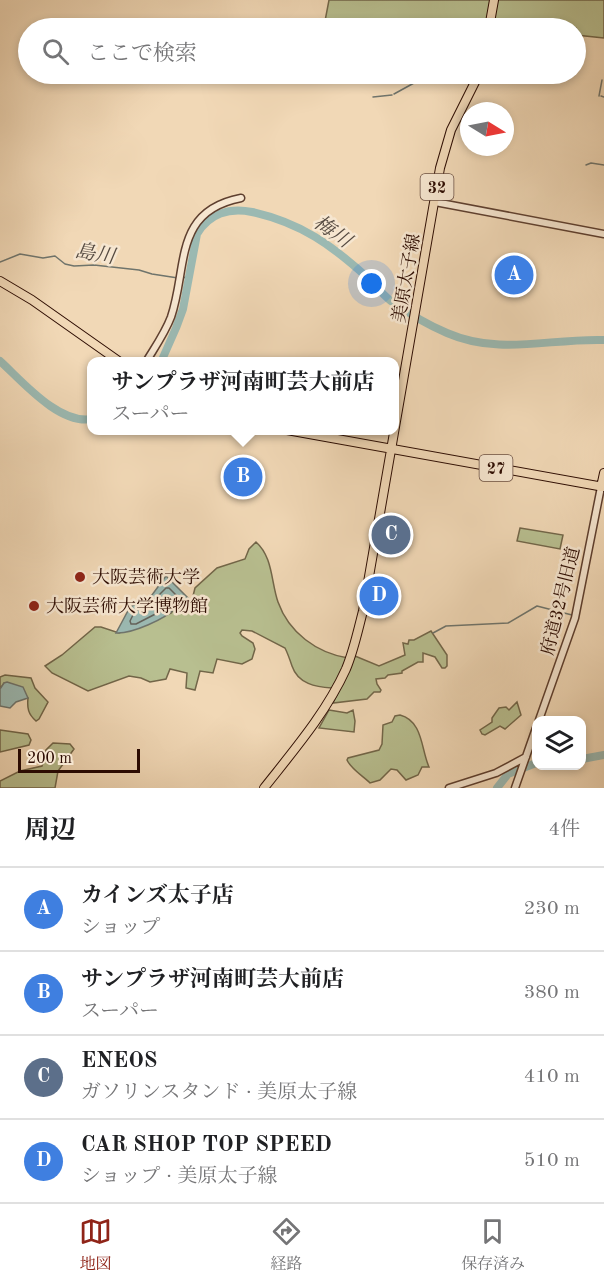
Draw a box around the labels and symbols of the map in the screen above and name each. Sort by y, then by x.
north arrow [460,102,514,156]
road number: 32 [420,174,454,200]
water label: 梅川 [310,211,357,253]
street label: 美原太子線 [388,232,424,324]
water label: 島川 [73,240,118,268]
pin: A [494,252,534,298]
your location [357,269,386,298]
pin: B [224,454,262,500]
road number: 27 [480,455,512,481]
pin: C [372,512,410,558]
street label: 府道32号旧道 [537,545,583,657]
place label: 大阪芸術大学 [92,567,200,587]
marker: 大阪芸術大学 [73,570,87,584]
pin: D [360,574,398,618]
place label: 大阪芸術大学博物館 [46,596,208,616]
marker: 大阪芸術大学博物館 [27,599,41,613]
scale bar [18,746,140,774]

